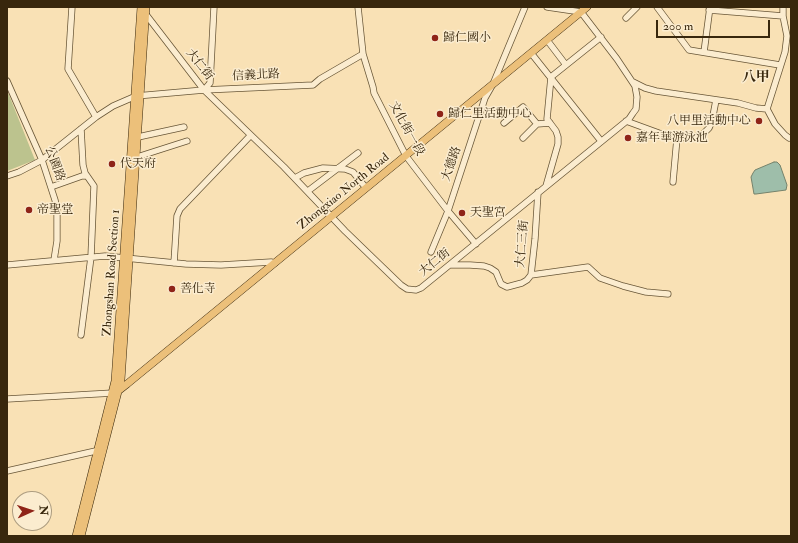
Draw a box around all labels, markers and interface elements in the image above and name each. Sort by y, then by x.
scale bar [658,12,772,38]
text: 200 m [663,19,693,34]
place label: 歸仁國小 [443,31,491,45]
marker: 歸仁國小 [430,33,440,43]
street label: 大仁街 [182,46,216,84]
street label: 信義北路 [232,68,280,84]
district label: 八甲 [742,70,770,86]
street label: 文化街一段 [385,99,427,159]
place label: 歸仁里活動中心 [448,107,532,121]
marker: 歸仁里活動中心 [435,109,445,119]
place label: 八甲里活動中心 [667,114,751,128]
marker: 八甲里活動中心 [754,116,764,126]
place label: 嘉年華游泳池 [636,131,708,145]
marker: 嘉年華游泳池 [623,133,633,143]
street label: 公園路 [41,145,67,183]
street label: 大德路 [439,145,465,183]
street label: Zhongxiao North Road [295,151,393,233]
place label: 代天府 [120,157,156,171]
marker: 代天府 [107,159,117,169]
place label: 帝聖堂 [37,203,73,217]
marker: 帝聖堂 [24,205,34,215]
place label: 天聖宮 [470,206,506,220]
marker: 天聖宮 [457,208,467,218]
street label: Zhongshan Road Section 1 [100,209,124,337]
street label: 大仁三街 [514,219,532,269]
street label: 大仁街 [416,246,454,280]
place label: 善化寺 [180,282,216,296]
marker: 善化寺 [167,284,177,294]
north arrow [12,491,52,531]
text: N [37,505,50,516]

